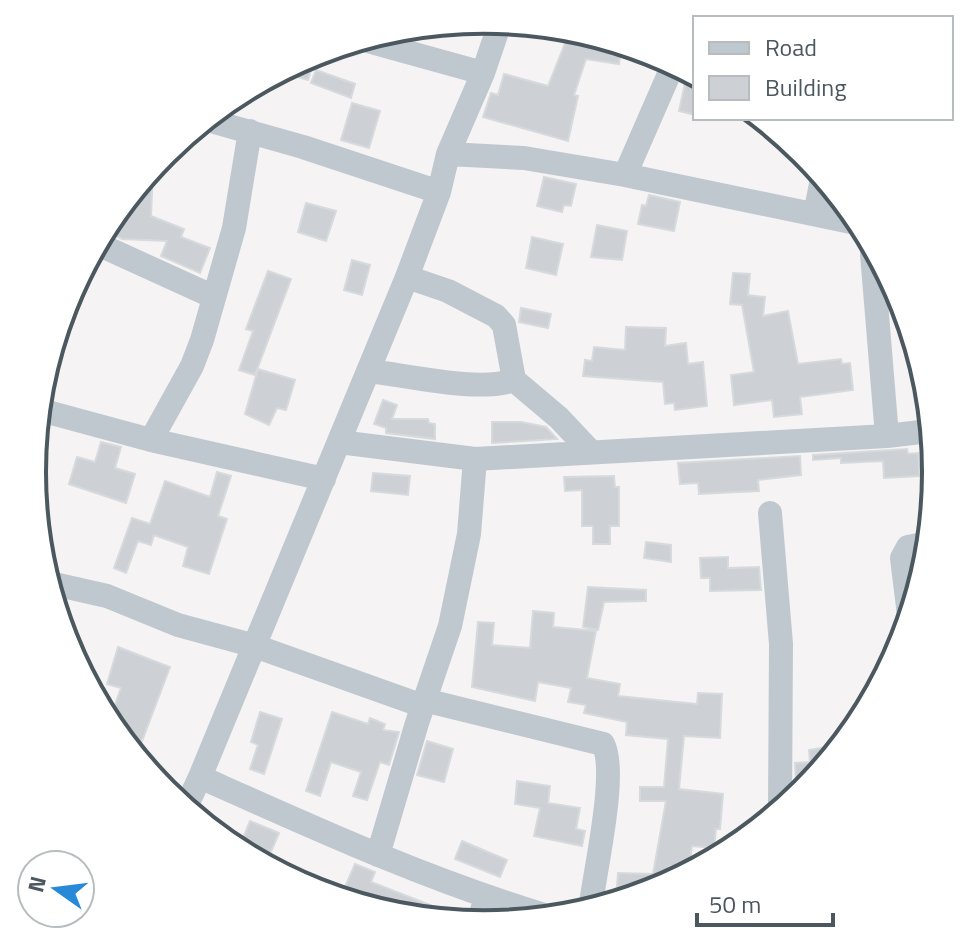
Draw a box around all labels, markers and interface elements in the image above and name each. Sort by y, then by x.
legend [693,16,953,120]
text: Road [765,29,817,65]
text: Building [765,69,847,105]
north arrow [16,849,96,929]
text: N [18,873,55,896]
scale bar [697,877,833,927]
text: 50 m [709,886,761,922]

